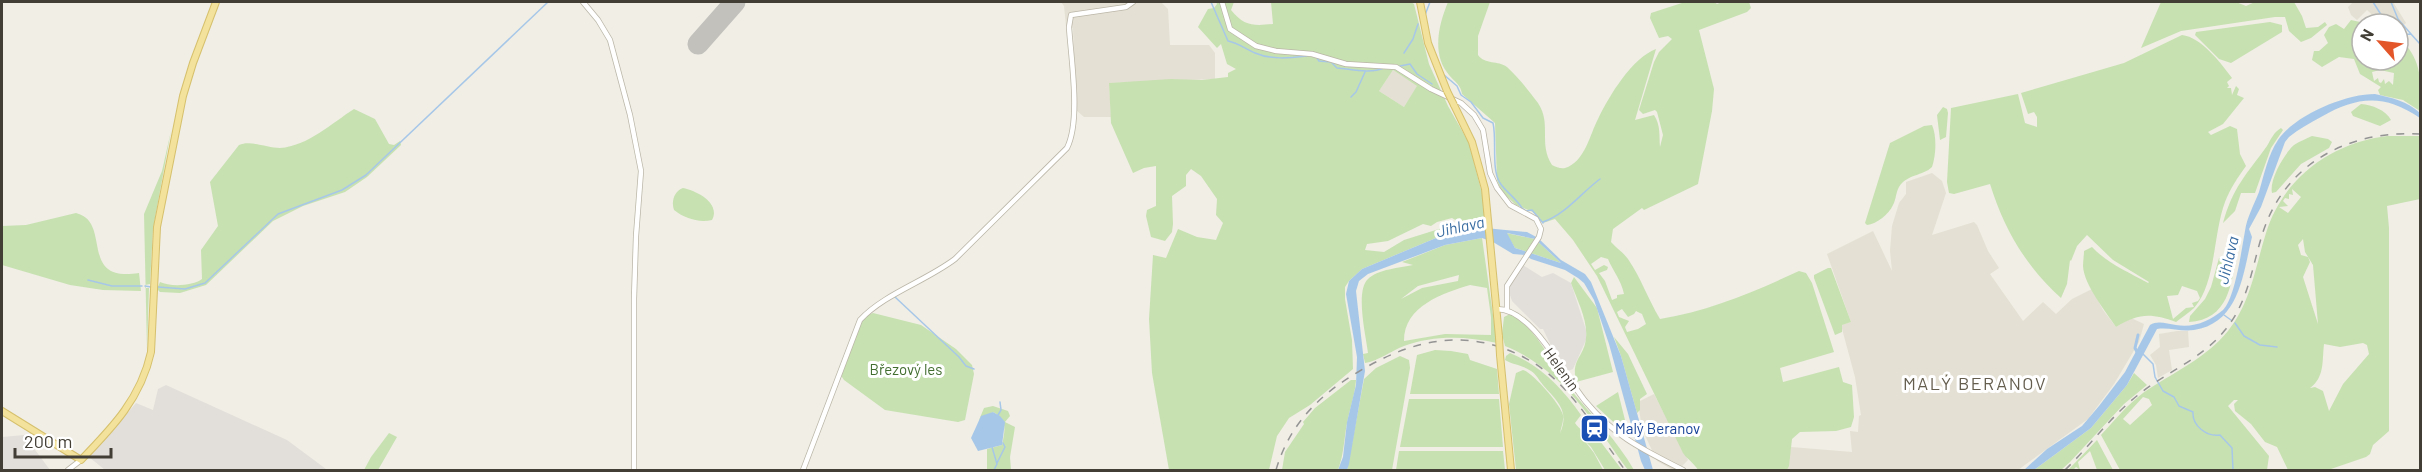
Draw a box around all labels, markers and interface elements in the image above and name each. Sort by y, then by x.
north arrow [2350,12,2410,72]
text: N [2355,26,2377,44]
water label: Jihlava [1434,212,1486,240]
water label: Jihlava [2212,234,2242,286]
street label: Helenín [1540,344,1584,394]
park label: Březový les [870,360,942,378]
district label: MALÝ BERANOV [1903,372,2047,394]
station icon: Malý Beranov [1578,412,1610,444]
place label: Malý Beranov [1615,419,1700,437]
scale bar [15,421,111,459]
text: 200 m [24,430,72,452]

